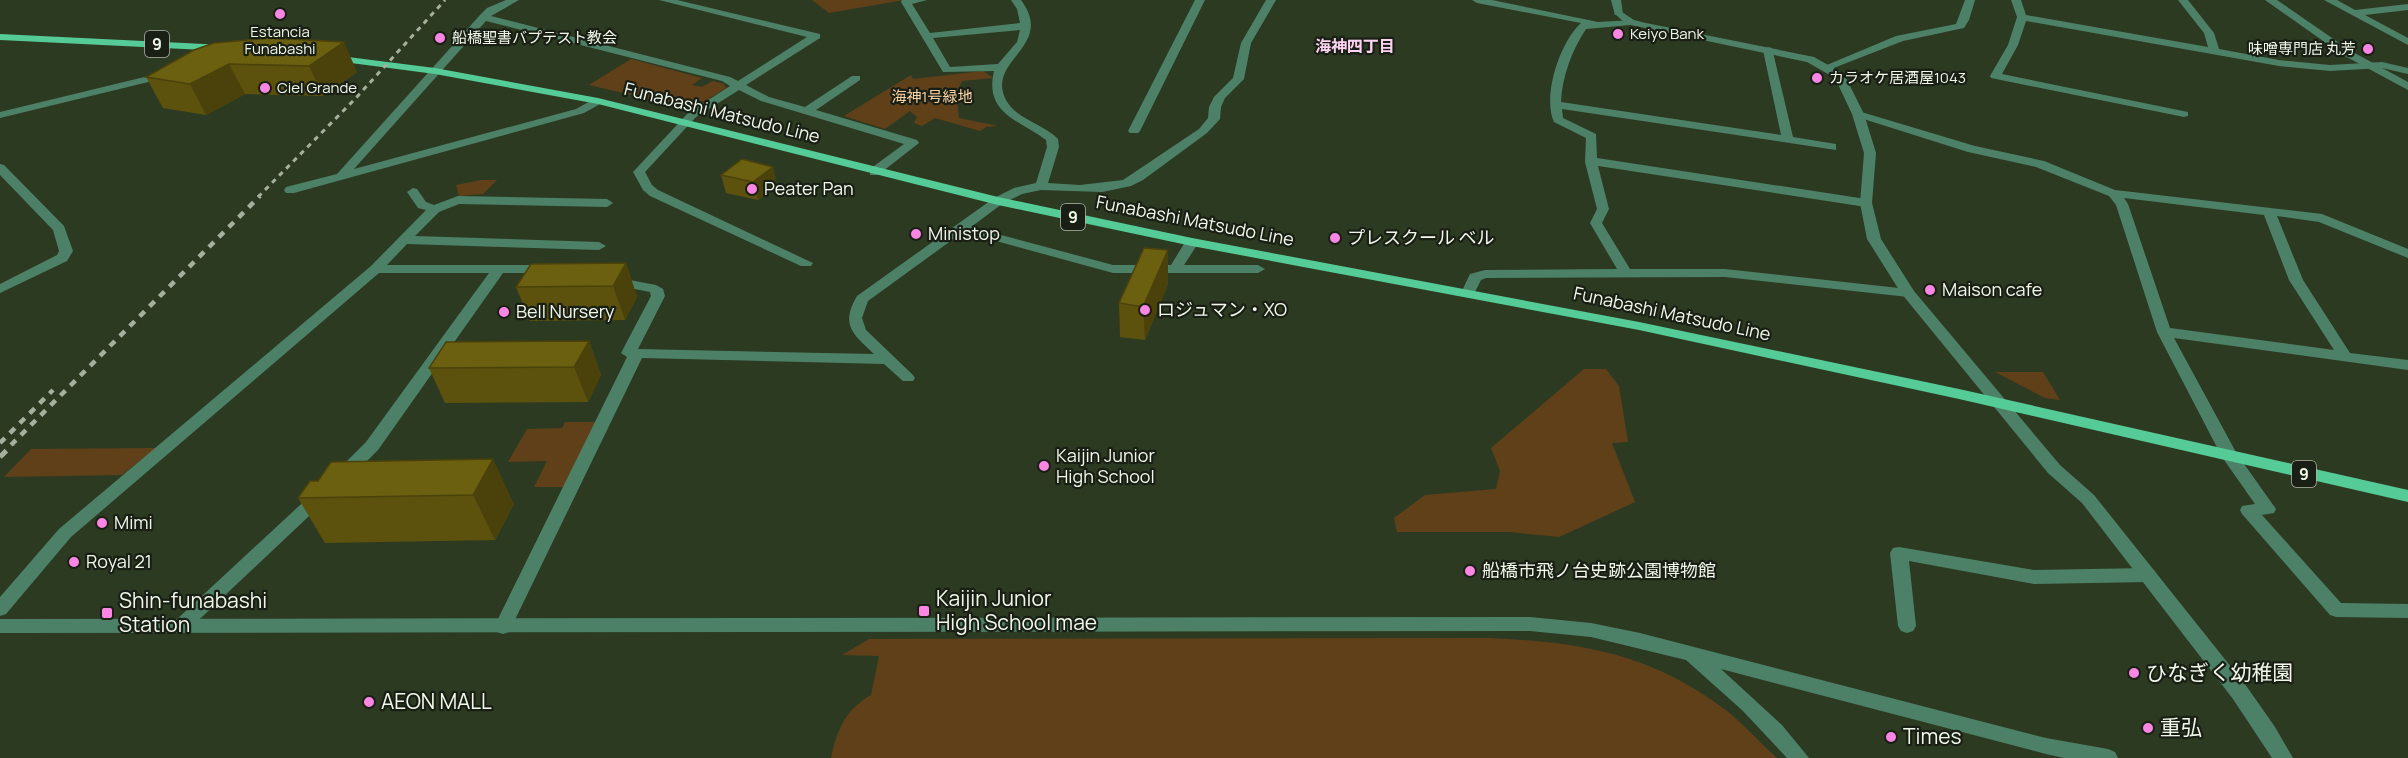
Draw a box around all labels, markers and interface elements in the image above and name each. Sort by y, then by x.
marker: Estancia Funabashi [273,7,287,21]
place label: Estancia Funabashi [244,21,316,59]
place label: Keiyo Bank [1630,23,1704,44]
place label: 船橋聖書バプテスト教会 [452,27,617,48]
marker: Keiyo Bank [1611,27,1625,41]
road number: 9 [145,31,169,57]
marker: 船橋聖書バプテスト教会 [433,31,447,45]
district label: 海神四丁目 [1315,35,1395,57]
place label: 味噌専門店 丸芳 [2248,38,2356,59]
marker: 味噌専門店 丸芳 [2361,42,2375,56]
place label: カラオケ居酒屋1043 [1829,67,1966,88]
marker: カラオケ居酒屋1043 [1810,71,1824,85]
street label: Funabashi Matsudo Line [622,76,823,148]
place label: Ciel Grande [277,77,357,98]
marker: Ciel Grande [258,81,272,95]
park label: 海神1号緑地 [892,86,972,107]
place label: Peater Pan [764,176,854,200]
marker: Peater Pan [745,182,759,196]
street label: Funabashi Matsudo Line [1094,189,1296,251]
road number: 9 [1061,204,1085,230]
place label: Ministop [928,221,1000,245]
place label: プレスクール ベル [1347,225,1495,249]
marker: Ministop [909,227,923,241]
marker: プレスクール ベル [1328,231,1342,245]
place label: Maison cafe [1942,277,2042,301]
street label: Funabashi Matsudo Line [1571,280,1773,346]
marker: Maison cafe [1923,283,1937,297]
place label: ロジュマン・XO [1157,297,1287,321]
place label: Bell Nursery [516,299,615,323]
marker: ロジュマン・XO [1138,303,1152,317]
marker: Bell Nursery [497,305,511,319]
place label: Kaijin Junior High School [1056,443,1155,488]
marker: Kaijin Junior High School [1037,459,1051,473]
road number: 9 [2292,461,2316,487]
place label: Mimi [114,510,153,534]
marker: Mimi [95,516,109,530]
place label: Royal 21 [86,549,152,573]
marker: Royal 21 [67,555,81,569]
place label: 船橋市飛ノ台史跡公園博物館 [1482,558,1716,582]
marker: 船橋市飛ノ台史跡公園博物館 [1463,564,1477,578]
place label: Kaijin Junior High School mae [936,584,1097,636]
place label: Shin-funabashi Station [119,586,267,638]
marker: Kaijin Junior High School mae [917,604,931,618]
marker: Shin-funabashi Station [100,606,114,620]
place label: ひなぎく幼稚園 [2146,658,2293,686]
marker: ひなぎく幼稚園 [2127,666,2141,680]
place label: AEON MALL [381,687,492,715]
marker: AEON MALL [362,695,376,709]
place label: 重弘 [2160,713,2202,741]
marker: 重弘 [2141,721,2155,735]
place label: Times [1903,722,1961,750]
marker: Times [1884,730,1898,744]

